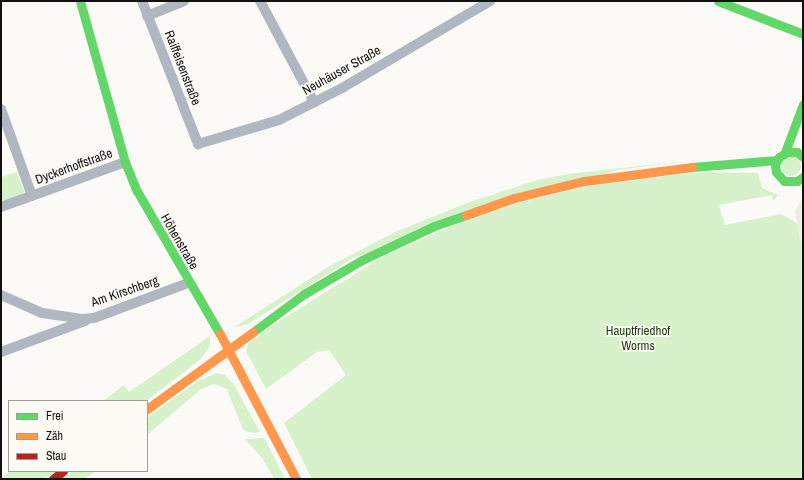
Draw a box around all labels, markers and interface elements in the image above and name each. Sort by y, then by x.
street label: Raiffeisenstraße [161,29,203,107]
street label: Neuhäuser Straße [300,43,384,99]
street label: Dyckerhoffstraße [33,146,115,188]
street label: Höhenstraße [157,211,201,273]
street label: Am Kirschberg [89,273,161,311]
park label: Hauptfriedhof Worms [606,324,670,355]
legend [8,400,148,472]
text: Frei [46,408,64,424]
text: Zäh [46,428,63,444]
text: Stau [46,448,66,464]

